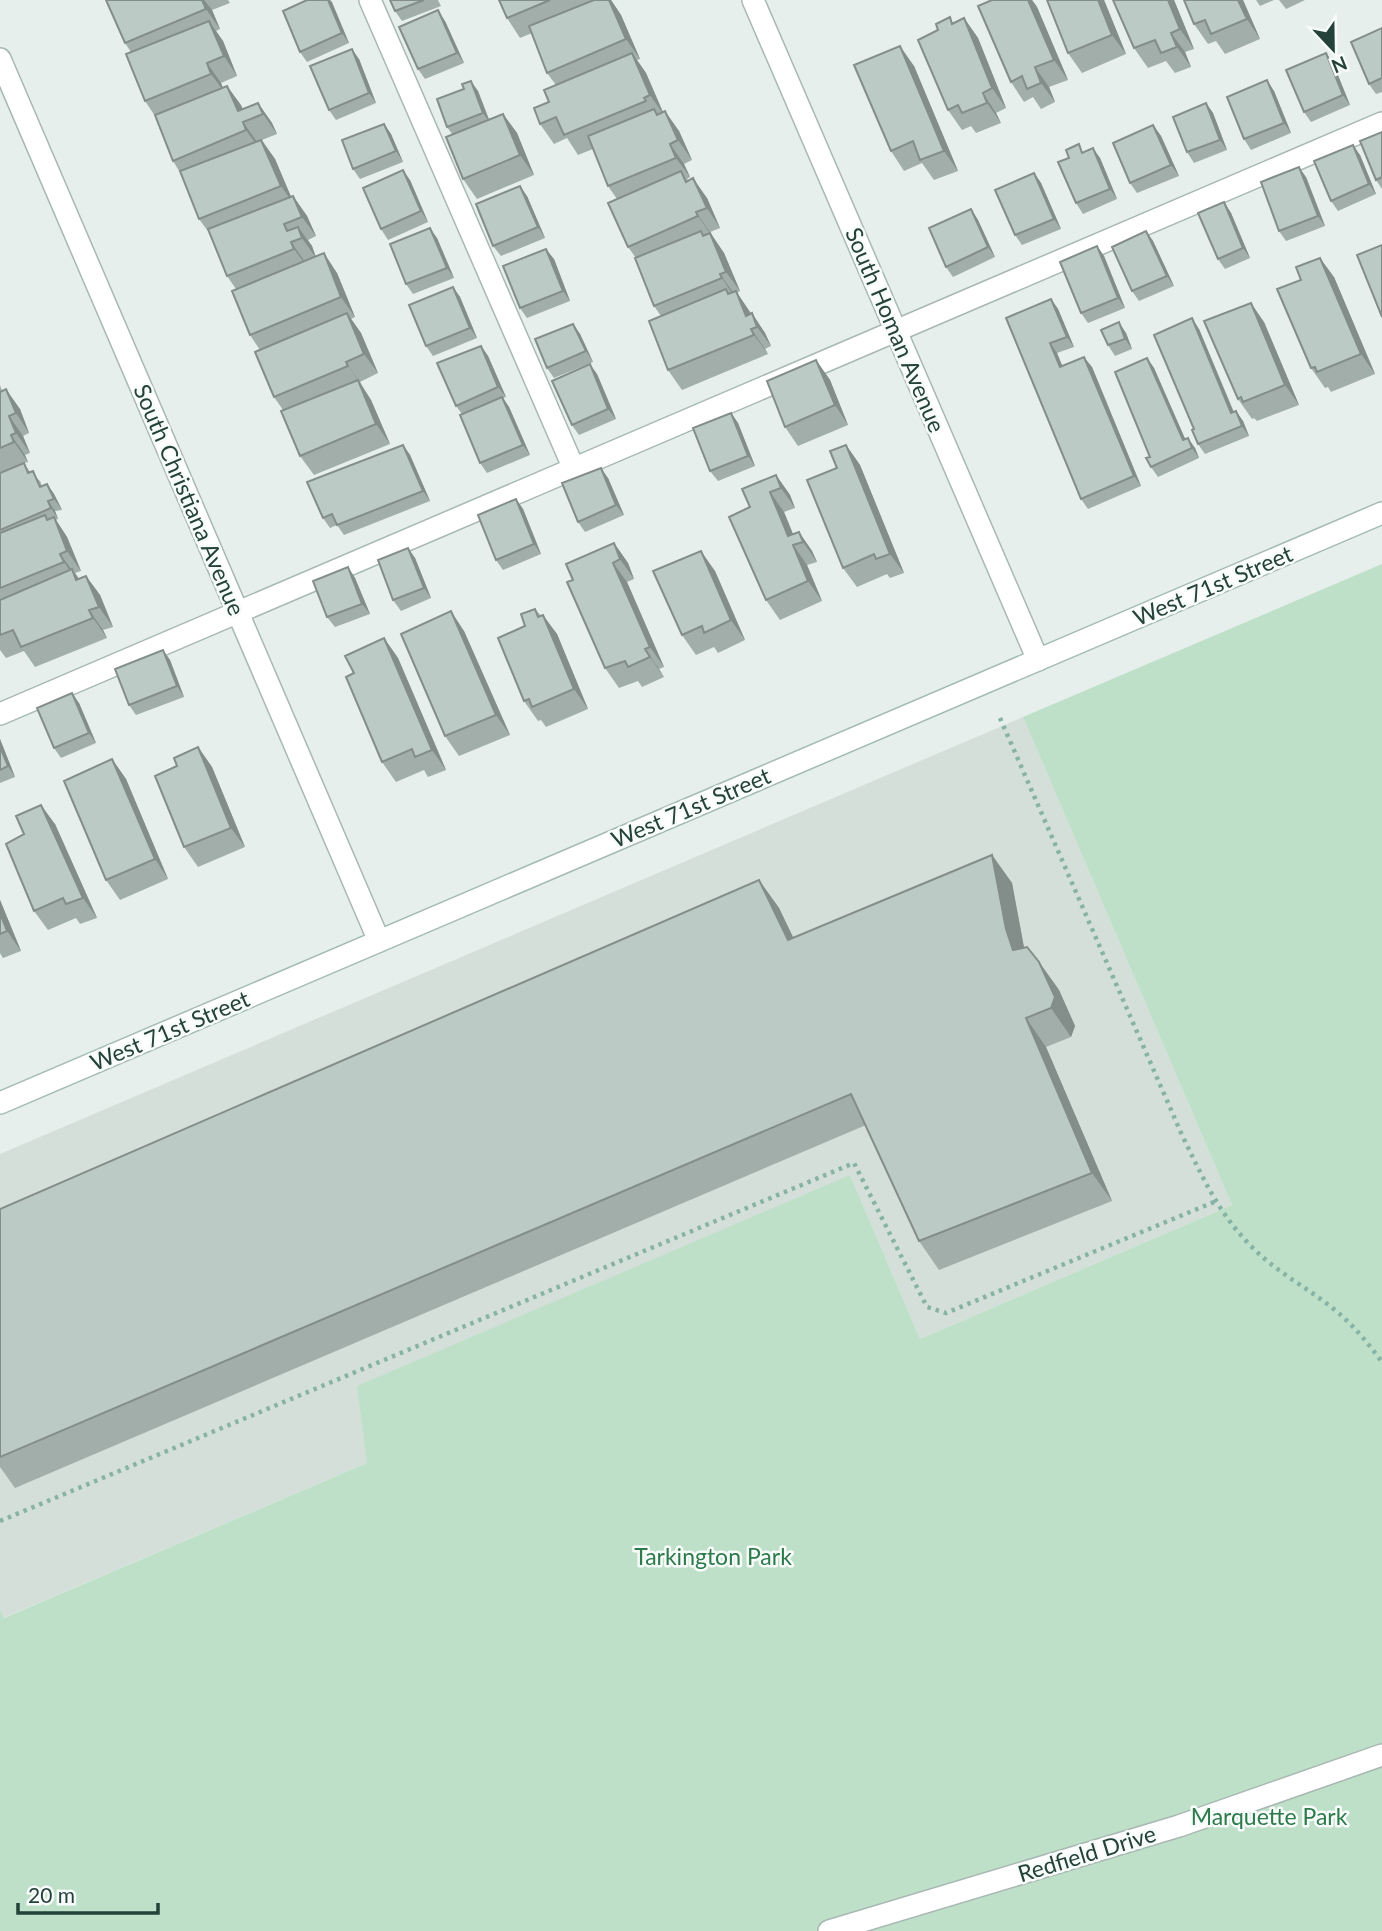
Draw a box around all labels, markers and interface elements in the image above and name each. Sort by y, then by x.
north arrow [1298,14,1368,84]
text: N [1328,52,1351,79]
street label: South Homan Avenue [840,223,952,436]
street label: South Christiana Avenue [129,380,251,619]
street label: West 71st Street [1129,539,1297,631]
street label: West 71st Street [607,761,775,853]
street label: West 71st Street [86,984,254,1076]
park label: Tarkington Park [634,1542,792,1570]
park label: Marquette Park [1191,1802,1348,1830]
street label: Redfield Drive [1014,1819,1159,1887]
scale bar [18,1871,158,1915]
text: 20 m [28,1882,75,1907]

